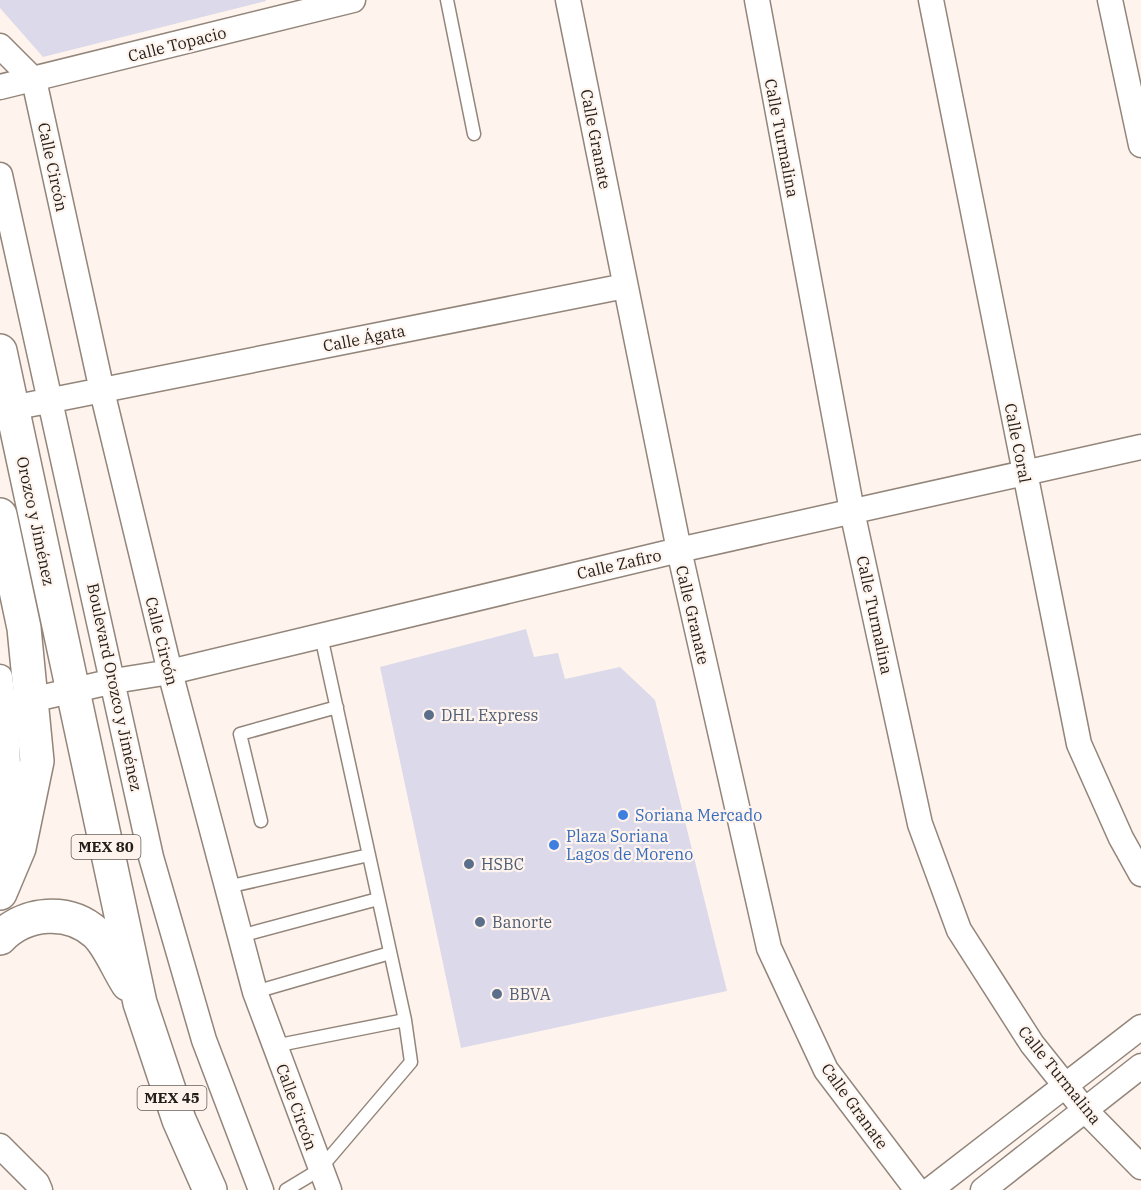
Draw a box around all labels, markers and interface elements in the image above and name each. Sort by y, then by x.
street label: Calle Topacio [126,22,228,66]
street label: Calle Turmalina [761,77,803,199]
street label: Calle Granate [577,87,615,191]
street label: Calle Circón [34,121,72,213]
street label: Calle Ágata [321,319,407,356]
street label: Calle Coral [1000,401,1036,485]
street label: Orozco y Jiménez [13,455,59,587]
street label: Calle Zafiro [575,545,663,583]
street label: Calle Turmalina [853,554,897,676]
street label: Calle Granate [672,563,714,667]
street label: Boulevard Orozco y Jiménez [83,581,147,793]
street label: Calle Circón [141,595,183,687]
place label: DHL Express [441,705,538,725]
marker: DHL Express [422,708,436,722]
place label: Soriana Mercado [635,805,762,825]
marker: Soriana Mercado [616,808,630,822]
place label: Plaza Soriana Lagos de Moreno [566,826,693,864]
road number: MEX 80 [72,835,140,859]
marker: Plaza Soriana Lagos de Moreno [547,838,561,852]
place label: HSBC [481,854,524,874]
marker: HSBC [462,857,476,871]
place label: Banorte [492,912,552,932]
marker: Banorte [473,915,487,929]
place label: BBVA [509,984,551,1004]
marker: BBVA [490,987,504,1001]
street label: Calle Turmalina [1014,1022,1106,1128]
street label: Calle Granate [817,1059,893,1153]
street label: Calle Circón [272,1061,322,1153]
road number: MEX 45 [138,1086,207,1110]

